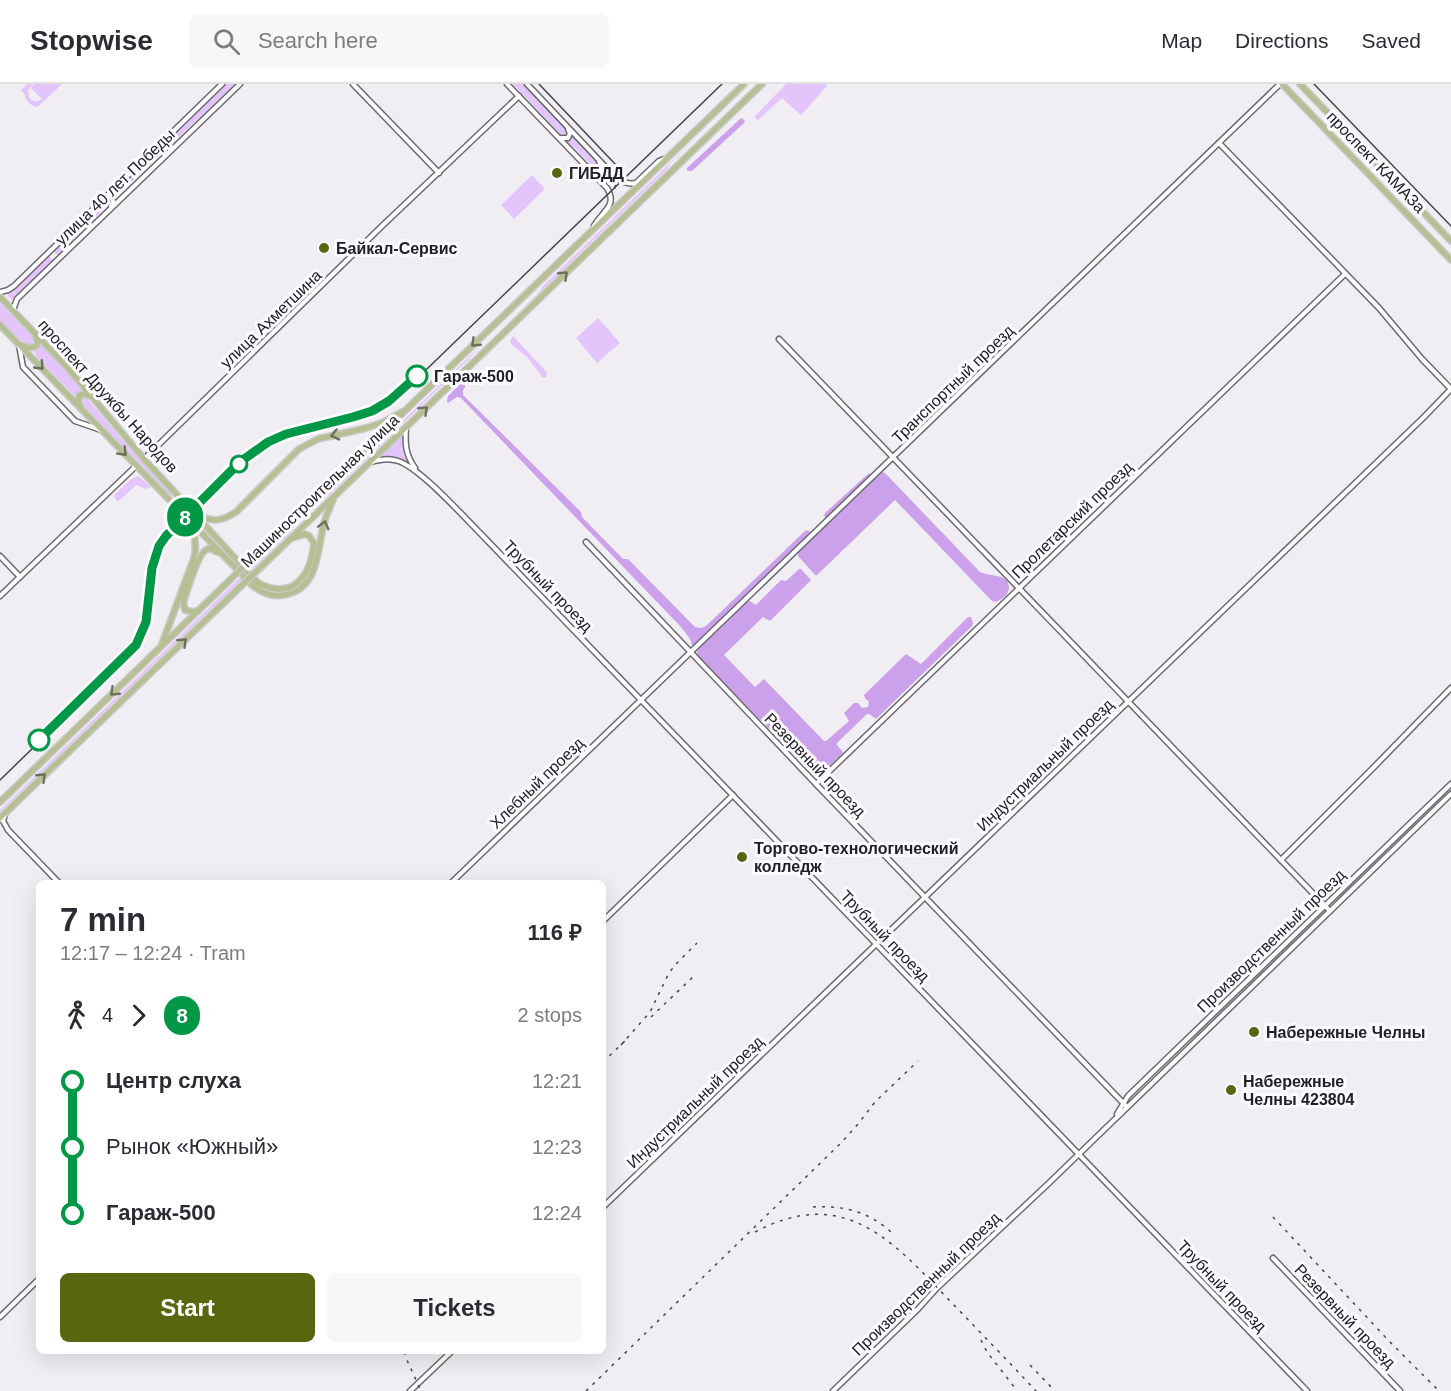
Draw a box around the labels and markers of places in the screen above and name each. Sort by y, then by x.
place label: ГИБДД [569,165,624,182]
marker: ГИБДД [550,166,564,180]
place label: Байкал-Сервис [336,240,458,257]
marker: Байкал-Сервис [317,241,331,255]
marker: Гараж-500 [406,365,428,387]
place label: Гараж-500 [434,368,514,385]
unlabelled marker [230,455,248,473]
unlabelled marker [28,729,50,751]
place label: Торгово-технологический колледж [754,840,959,875]
marker: Торгово-технологический колледж [735,850,749,864]
place label: Набережные Челны [1266,1024,1425,1041]
marker: Набережные Челны [1247,1025,1261,1039]
place label: Набережные Челны 423804 [1243,1073,1355,1108]
marker: Набережные Челны 423804 [1224,1083,1238,1097]

